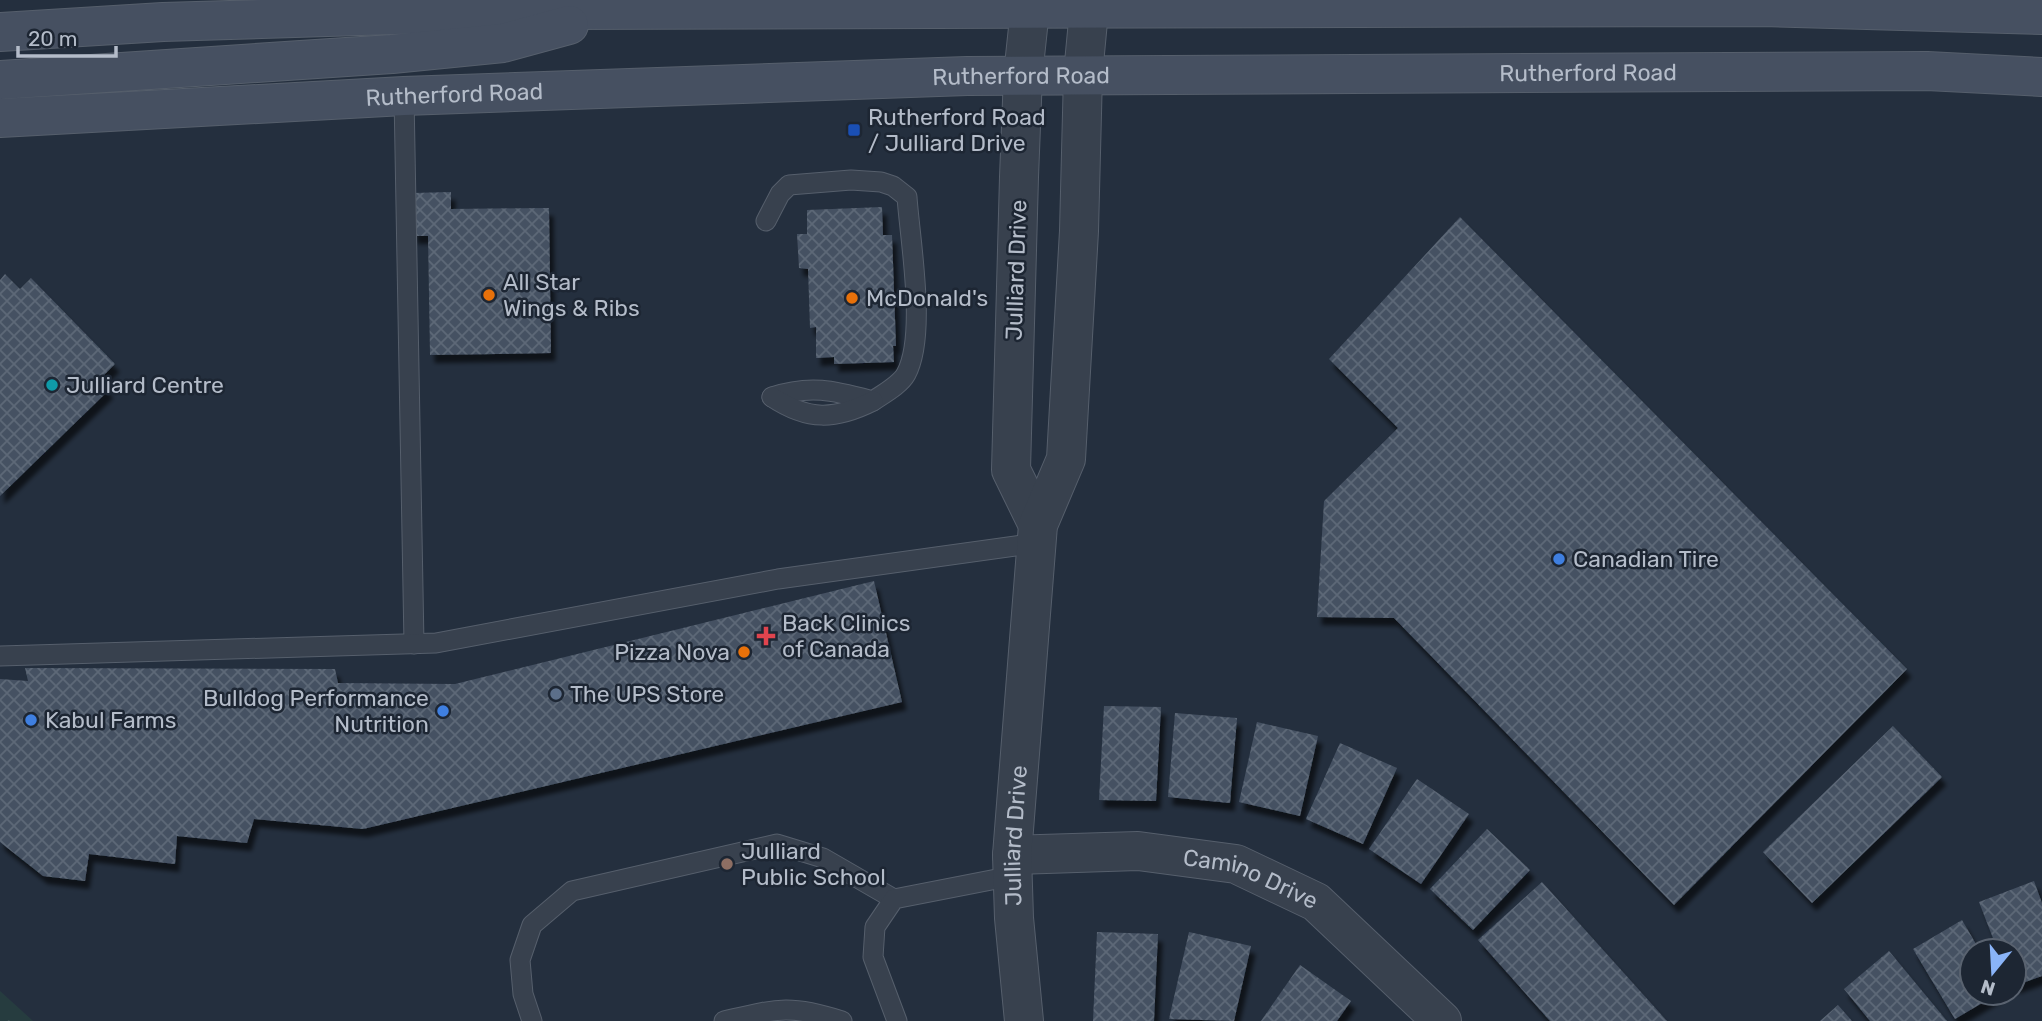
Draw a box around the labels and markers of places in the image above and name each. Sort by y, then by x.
place label: Rutherford Road / Julliard Drive [868,103,1046,157]
marker: Rutherford Road / Julliard Drive [846,122,862,138]
place label: All Star Wings & Ribs [503,268,640,322]
place label: McDonald's [866,284,988,312]
marker: All Star Wings & Ribs [481,287,497,303]
marker: McDonald's [844,290,860,306]
place label: Julliard Centre [66,371,224,399]
marker: Julliard Centre [44,377,60,393]
place label: Canadian Tire [1573,545,1719,573]
marker: Canadian Tire [1551,551,1567,567]
place label: Back Clinics of Canada [782,609,910,663]
marker: Back Clinics of Canada [756,626,776,646]
place label: Pizza Nova [614,638,730,666]
marker: Pizza Nova [736,644,752,660]
place label: The UPS Store [570,680,724,708]
place label: Bulldog Performance Nutrition [203,684,429,738]
marker: The UPS Store [548,686,564,702]
marker: Bulldog Performance Nutrition [435,703,451,719]
place label: Kabul Farms [45,706,177,734]
marker: Kabul Farms [23,712,39,728]
place label: Julliard Public School [741,837,886,891]
marker: Julliard Public School [719,856,735,872]

